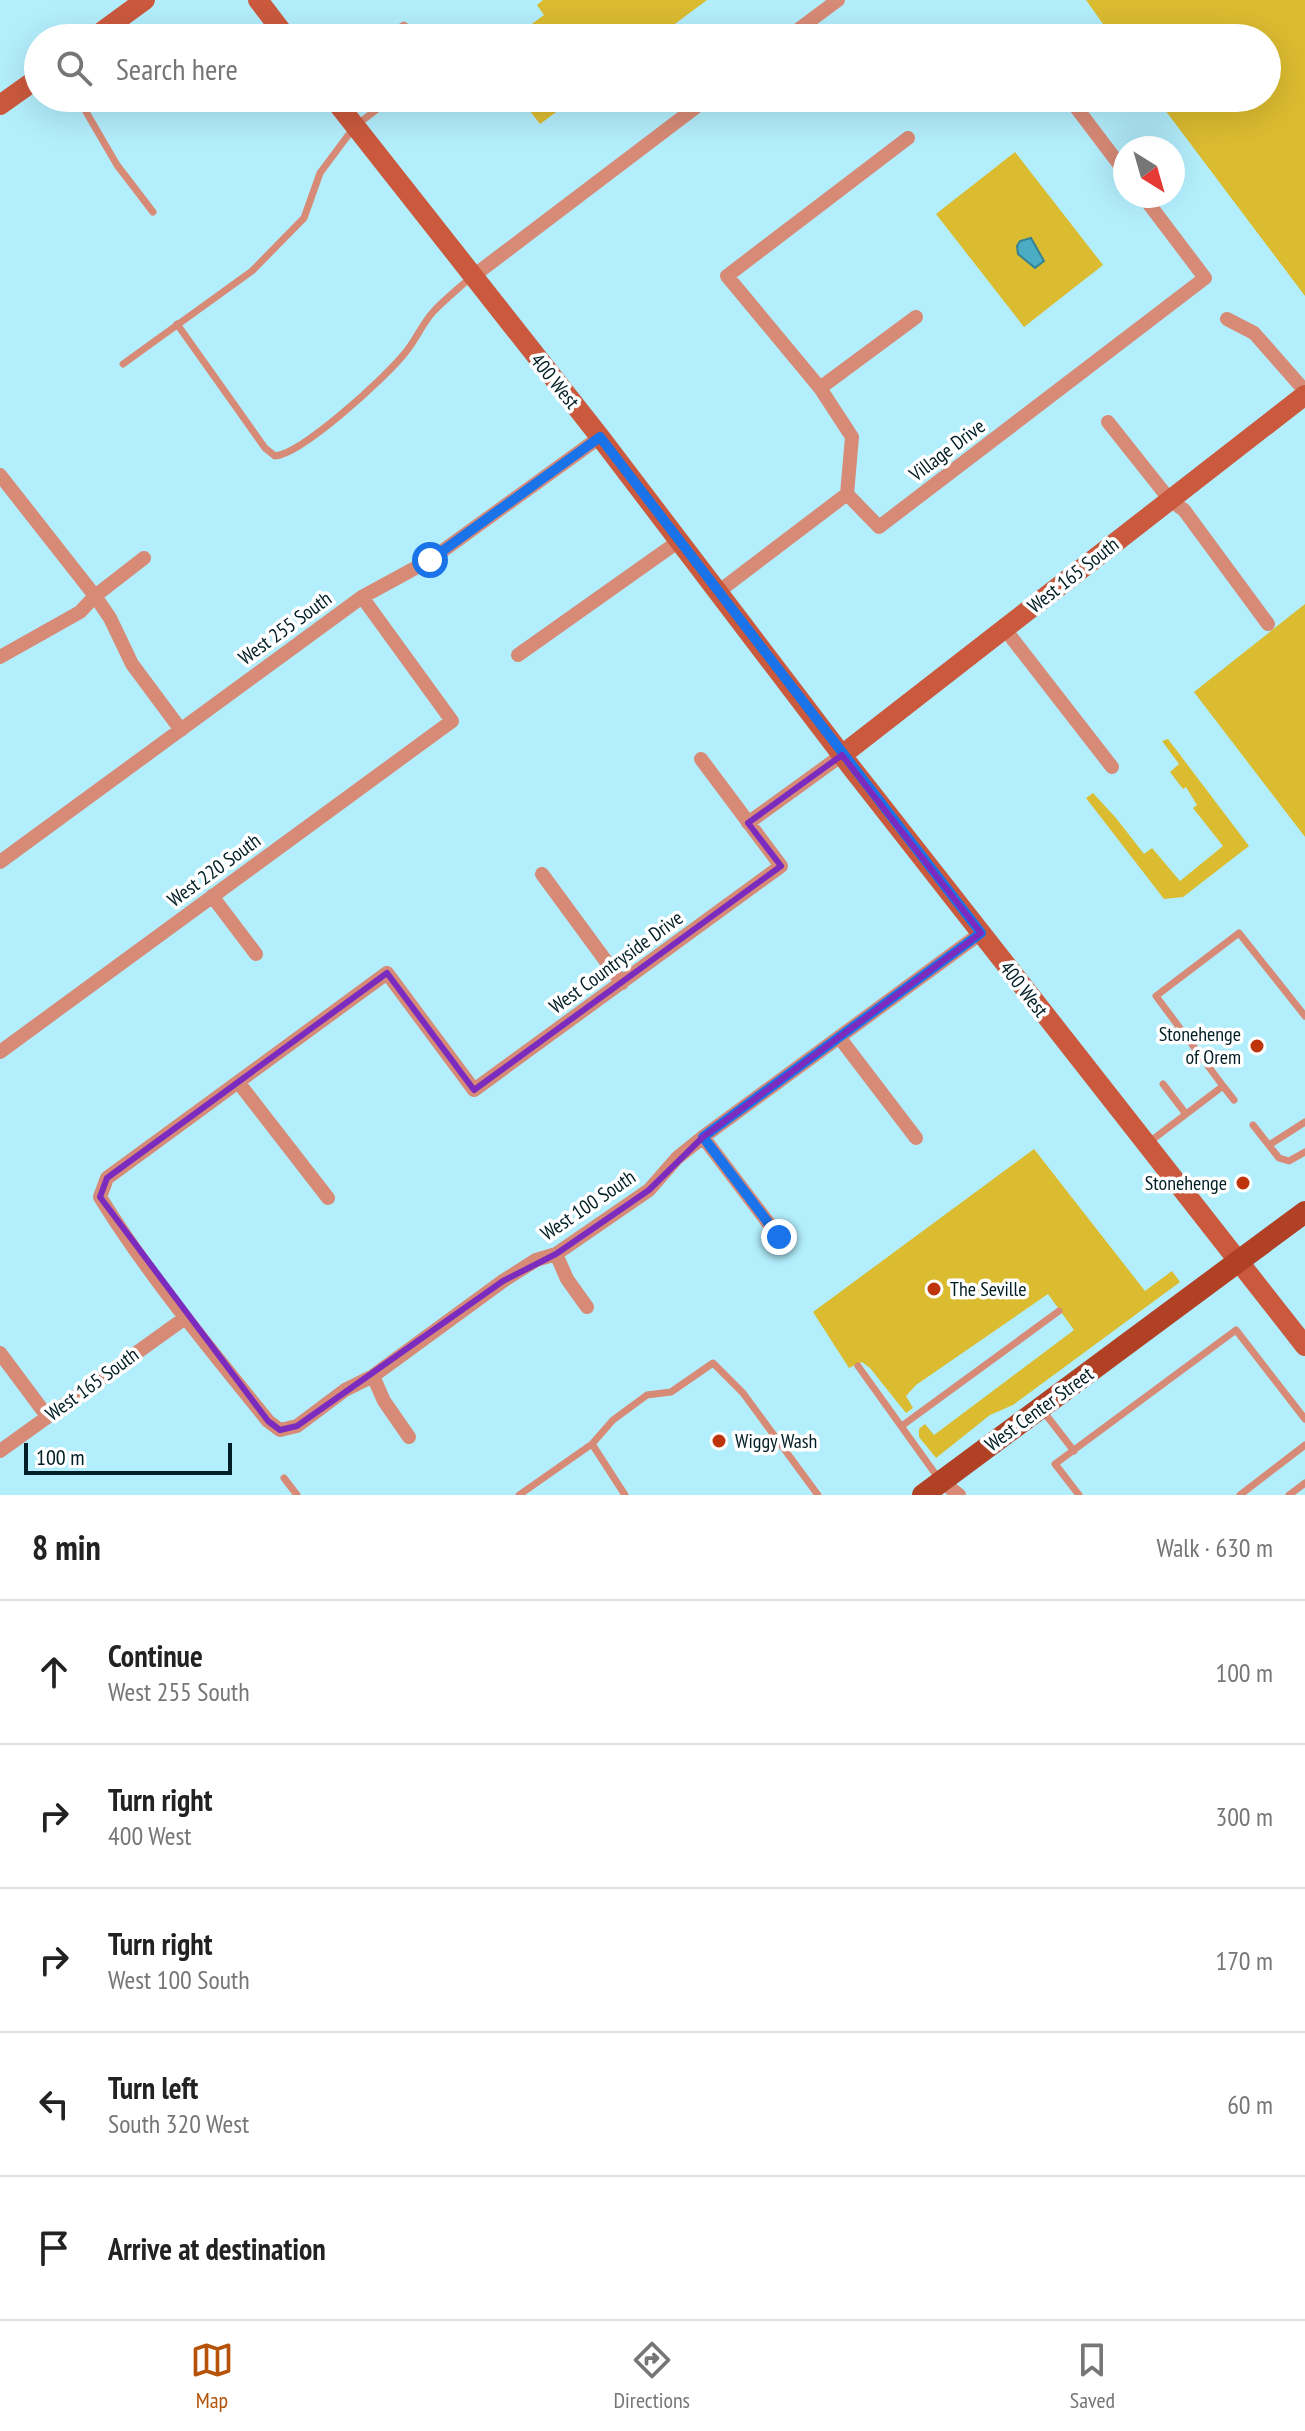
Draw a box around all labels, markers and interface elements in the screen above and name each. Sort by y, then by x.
search box [24,24,1281,112]
icon: search [52,46,96,90]
text: Search here [116,49,238,88]
north arrow [1113,136,1185,208]
street label: 400 West [525,348,586,414]
street label: Village Drive [903,413,990,488]
street label: West 165 South [1022,531,1124,619]
route start [412,542,448,578]
street label: West 255 South [233,585,337,671]
street label: West 220 South [162,827,266,913]
street label: West Countryside Drive [544,905,688,1019]
street label: 400 West [994,956,1054,1023]
place label: Stonehenge of Orem [1159,1021,1241,1070]
marker: Stonehenge of Orem [1248,1037,1266,1055]
street label: West 100 South [536,1164,640,1246]
place label: Stonehenge [1145,1170,1227,1196]
marker: Stonehenge [1234,1174,1252,1192]
route end [761,1219,797,1255]
place label: The Seville [950,1276,1026,1302]
marker: The Seville [925,1280,943,1298]
street label: West 165 South [40,1341,144,1427]
street label: West Center Street [980,1361,1099,1457]
place label: Wiggy Wash [735,1428,817,1454]
marker: Wiggy Wash [710,1432,728,1450]
scale bar [24,1439,232,1475]
text: 100 m [36,1443,85,1471]
text: 8 min [32,1525,101,1569]
text: Walk · 630 m [1156,1531,1273,1564]
text: Continue [108,1636,203,1675]
icon: ahead [32,1650,76,1694]
text: 100 m [1215,1656,1273,1689]
text: West 255 South [108,1675,250,1708]
text: Turn right [108,1780,212,1819]
icon: right [32,1794,76,1838]
text: 300 m [1215,1800,1273,1833]
text: 400 West [108,1819,191,1852]
text: Turn right [108,1924,212,1963]
icon: right [32,1938,76,1982]
text: 170 m [1215,1944,1273,1977]
text: West 100 South [108,1963,250,1996]
text: Turn left [108,2068,198,2107]
icon: left [32,2082,76,2126]
text: 60 m [1227,2088,1273,2121]
text: South 320 West [108,2107,249,2140]
icon: arrive [32,2226,76,2270]
text: Arrive at destination [108,2229,326,2268]
tab: Map [190,2338,234,2414]
tab: Directions [614,2338,690,2414]
tab: Saved [1070,2338,1115,2414]

